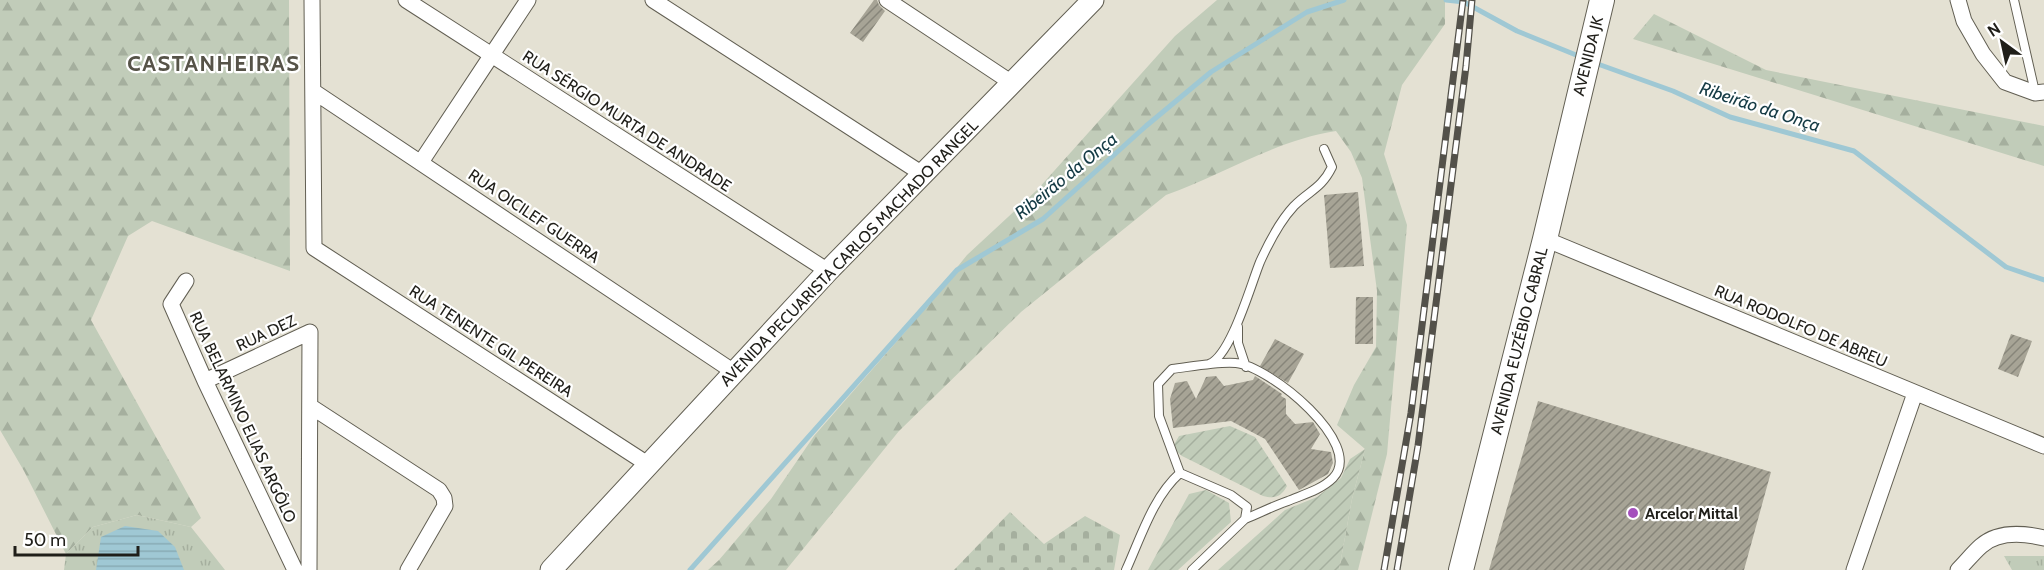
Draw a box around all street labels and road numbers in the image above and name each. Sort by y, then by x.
street label: AVENIDA JK [1569,14,1607,98]
street label: RUA SÉRGIO MURTA DE ANDRADE [519,46,735,196]
street label: AVENIDA PECUARISTA CARLOS MACHADO RANGEL [716,116,982,390]
street label: RUA OICILEF GUERRA [465,165,603,267]
street label: AVENIDA EUZÉBIO CABRAL [1487,245,1551,437]
street label: RUA TENENTE GIL PEREIRA [406,281,576,401]
street label: RUA RODOLFO DE ABREU [1712,281,1890,371]
street label: RUA BELARMINO ELIAS ARGÔLO [186,308,300,526]
street label: RUA DEZ [233,311,299,355]

